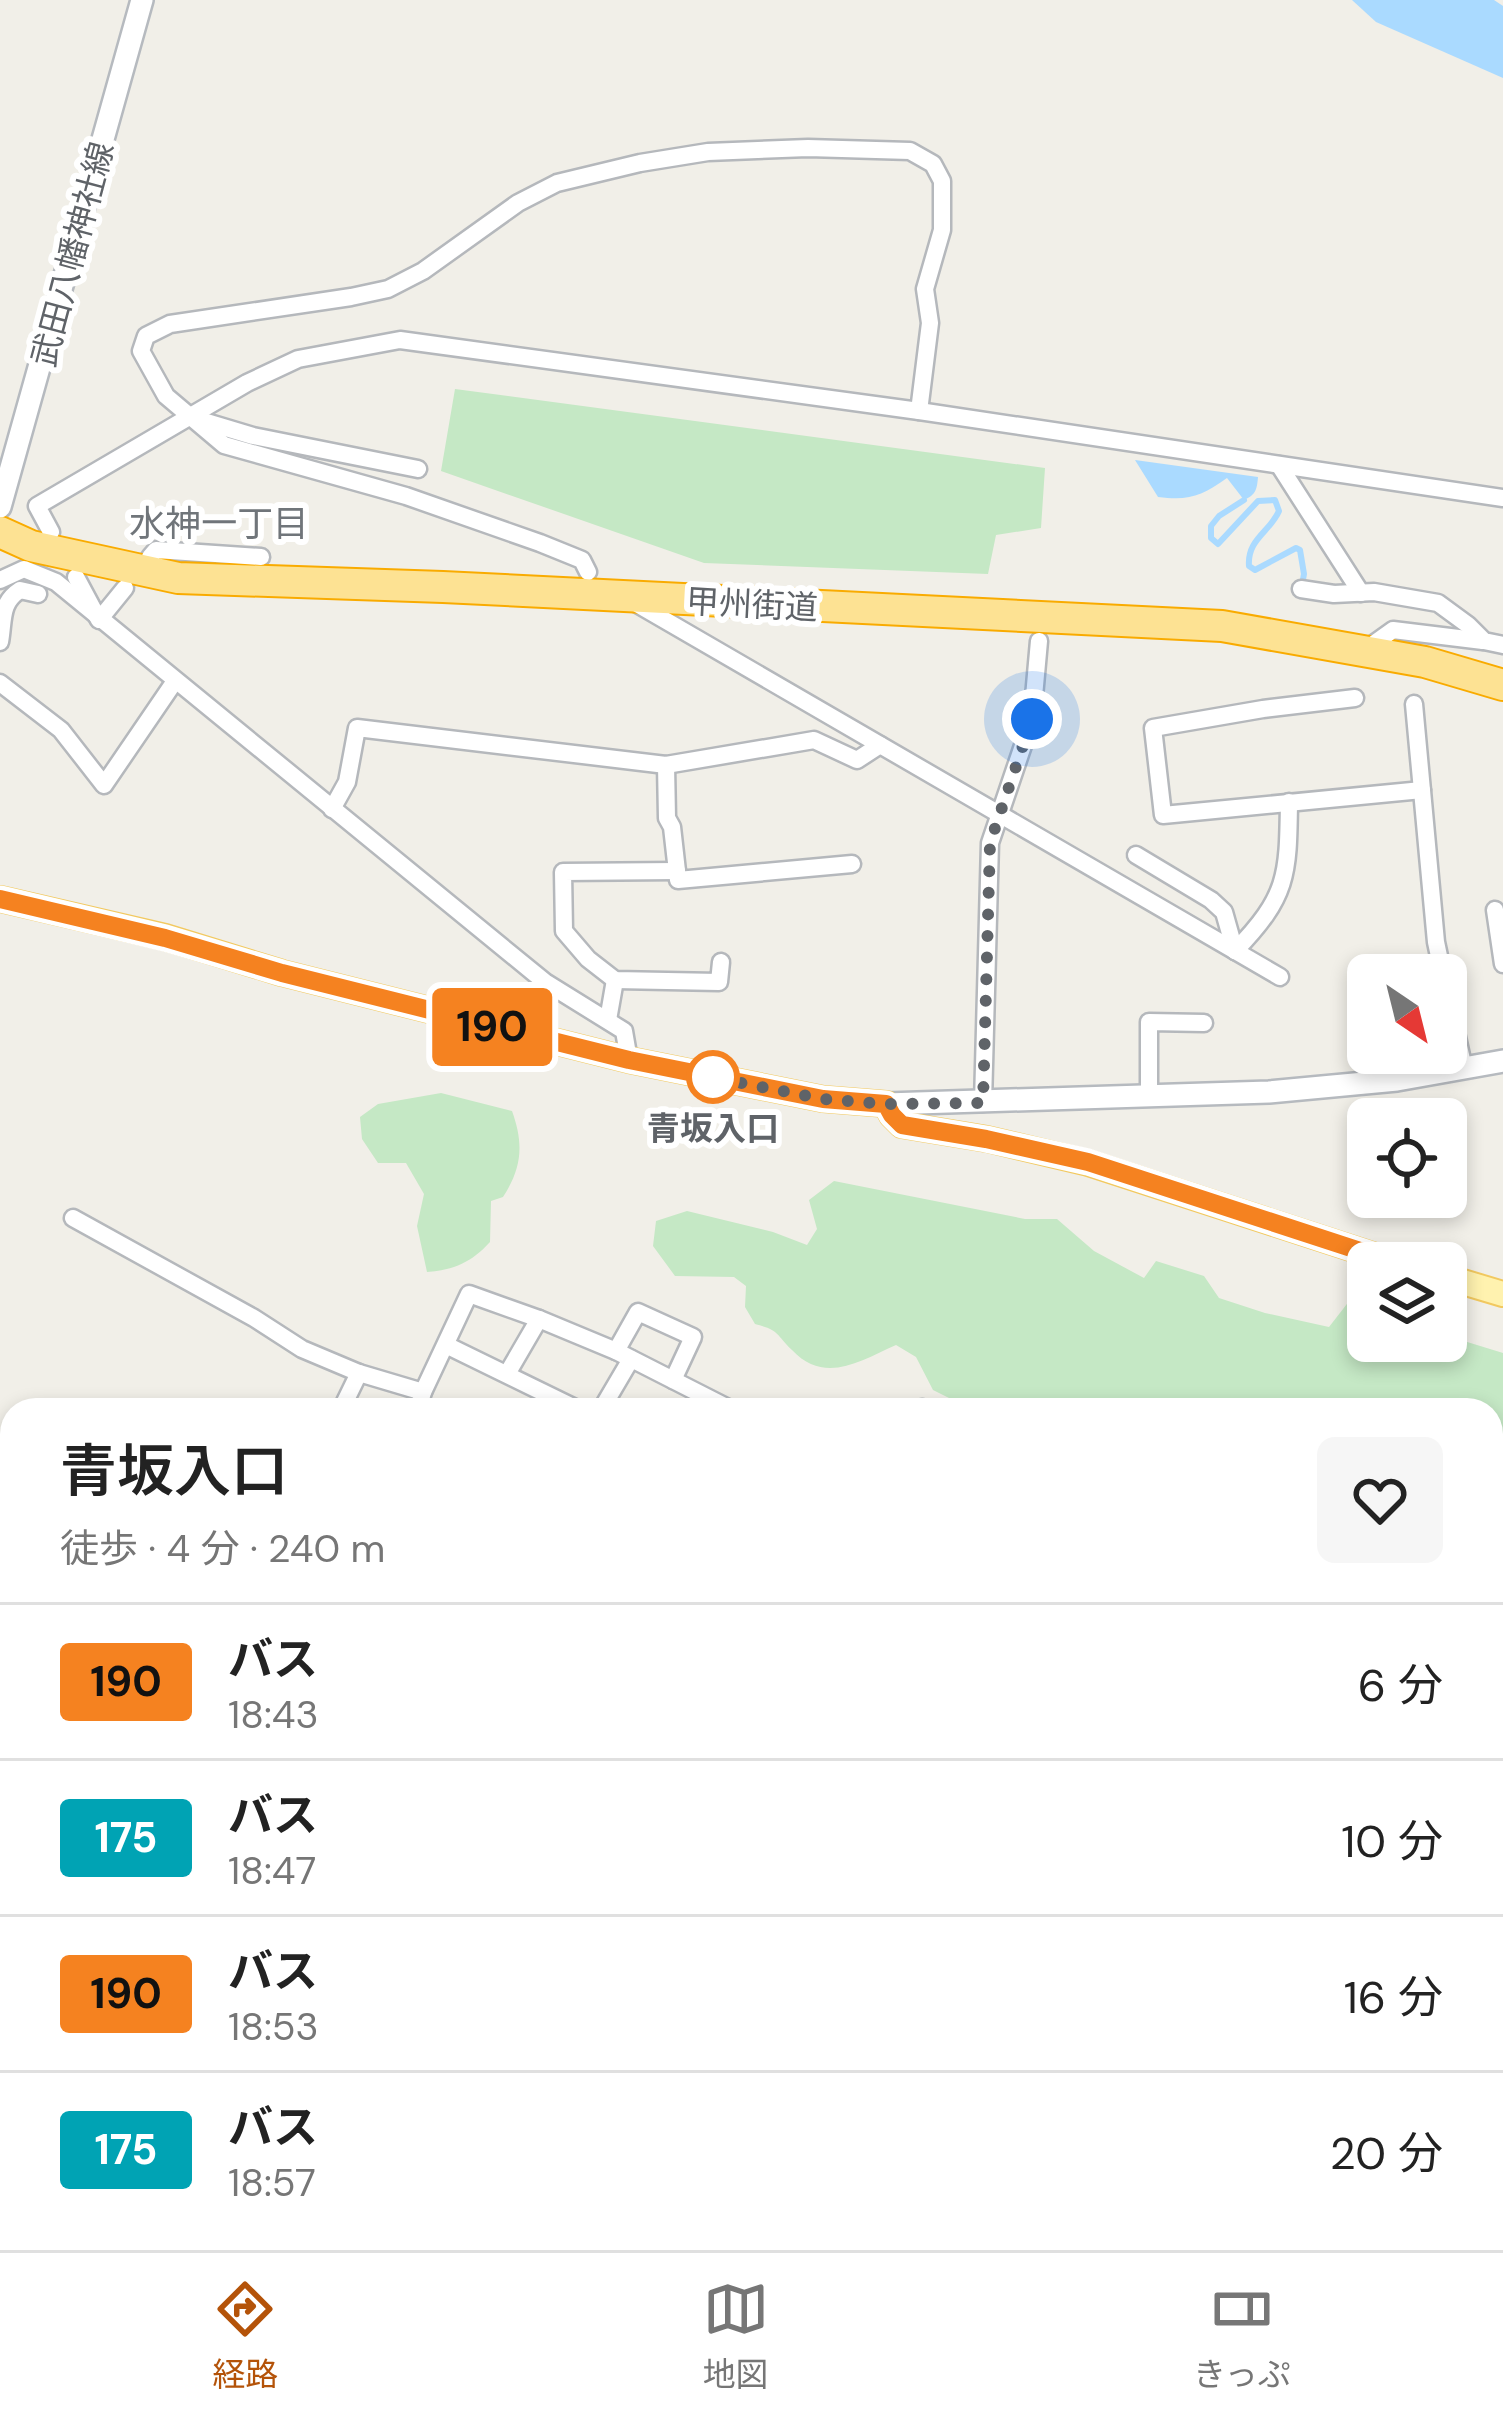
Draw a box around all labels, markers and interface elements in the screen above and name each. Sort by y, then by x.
street label: 武田八幡神社線 [22,137,123,371]
district label: 水神一丁目 [129,500,309,547]
street label: 甲州街道 [685,580,819,629]
your location [1002,689,1062,749]
north arrow [1347,954,1467,1074]
map controls [1347,954,1467,1362]
line badge: 190 [423,988,561,1066]
text: 190 [456,999,528,1054]
marker: 青坂入口 [688,1052,738,1102]
button: locate [1347,1098,1467,1218]
place label: 青坂入口 [647,1107,779,1150]
button: layers [1347,1242,1467,1362]
text: 青坂入口 [60,1434,288,1509]
button: heart [1317,1437,1443,1563]
text: 徒歩 · 4 分 · 240 m [60,1523,385,1574]
text: バス [228,1630,318,1689]
text: 190 [90,1654,162,1709]
text: 6 分 [1358,1656,1443,1715]
text: 18:43 [228,1689,318,1740]
text: バス [228,1786,318,1845]
text: 175 [95,1810,157,1865]
text: 10 分 [1341,1812,1443,1871]
text: 18:47 [228,1845,316,1896]
text: バス [228,1942,318,2001]
text: 190 [90,1966,162,2021]
text: 16 分 [1344,1968,1443,2027]
text: 18:53 [228,2001,319,2052]
text: バス [228,2098,318,2157]
text: 175 [95,2122,157,2177]
text: 20 分 [1330,2124,1443,2183]
text: 18:57 [228,2157,316,2208]
tab: 経路 [212,2276,278,2396]
tab: 地図 [703,2276,769,2396]
tab: きっぷ [1193,2276,1291,2396]

